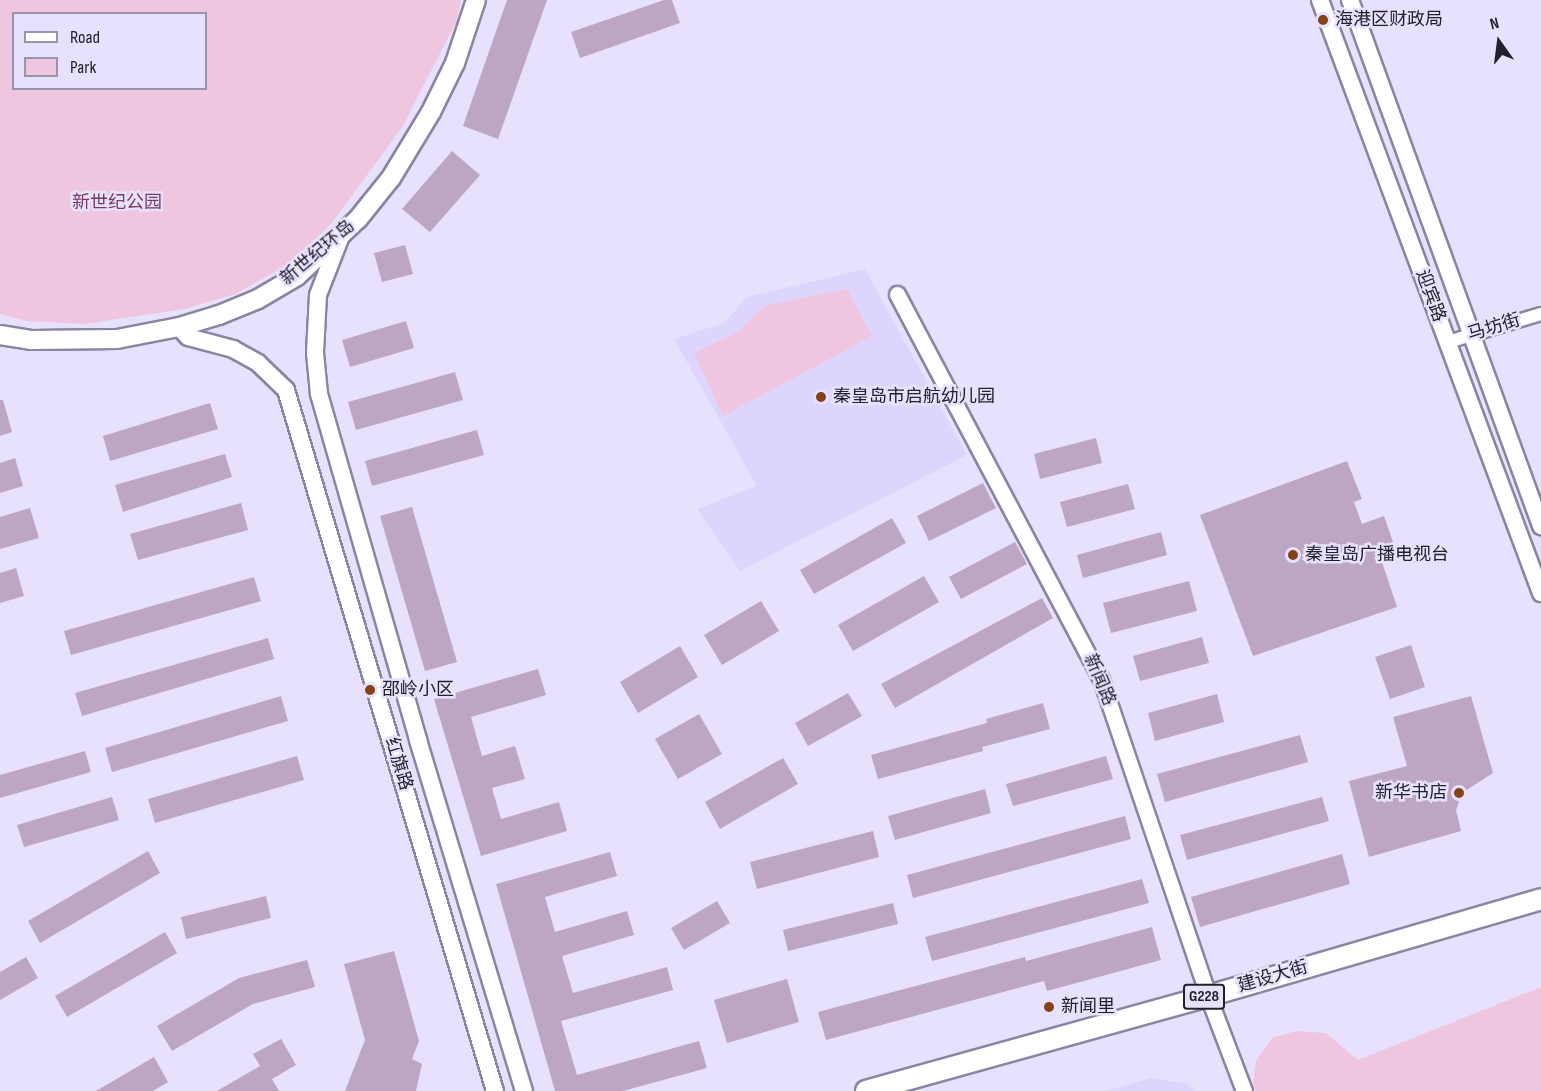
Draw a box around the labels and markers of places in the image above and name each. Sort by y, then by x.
place label: 海港区财政局 [1335,9,1443,31]
marker: 海港区财政局 [1316,13,1330,27]
place label: 秦皇岛市启航幼儿园 [833,386,995,408]
marker: 秦皇岛市启航幼儿园 [814,390,828,404]
place label: 秦皇岛广播电视台 [1305,544,1449,566]
marker: 秦皇岛广播电视台 [1286,548,1300,562]
place label: 邵岭小区 [382,679,454,701]
marker: 邵岭小区 [363,683,377,697]
place label: 新华书店 [1375,782,1447,804]
marker: 新华书店 [1452,786,1466,800]
place label: 新闻里 [1061,996,1115,1018]
marker: 新闻里 [1042,1000,1056,1014]

